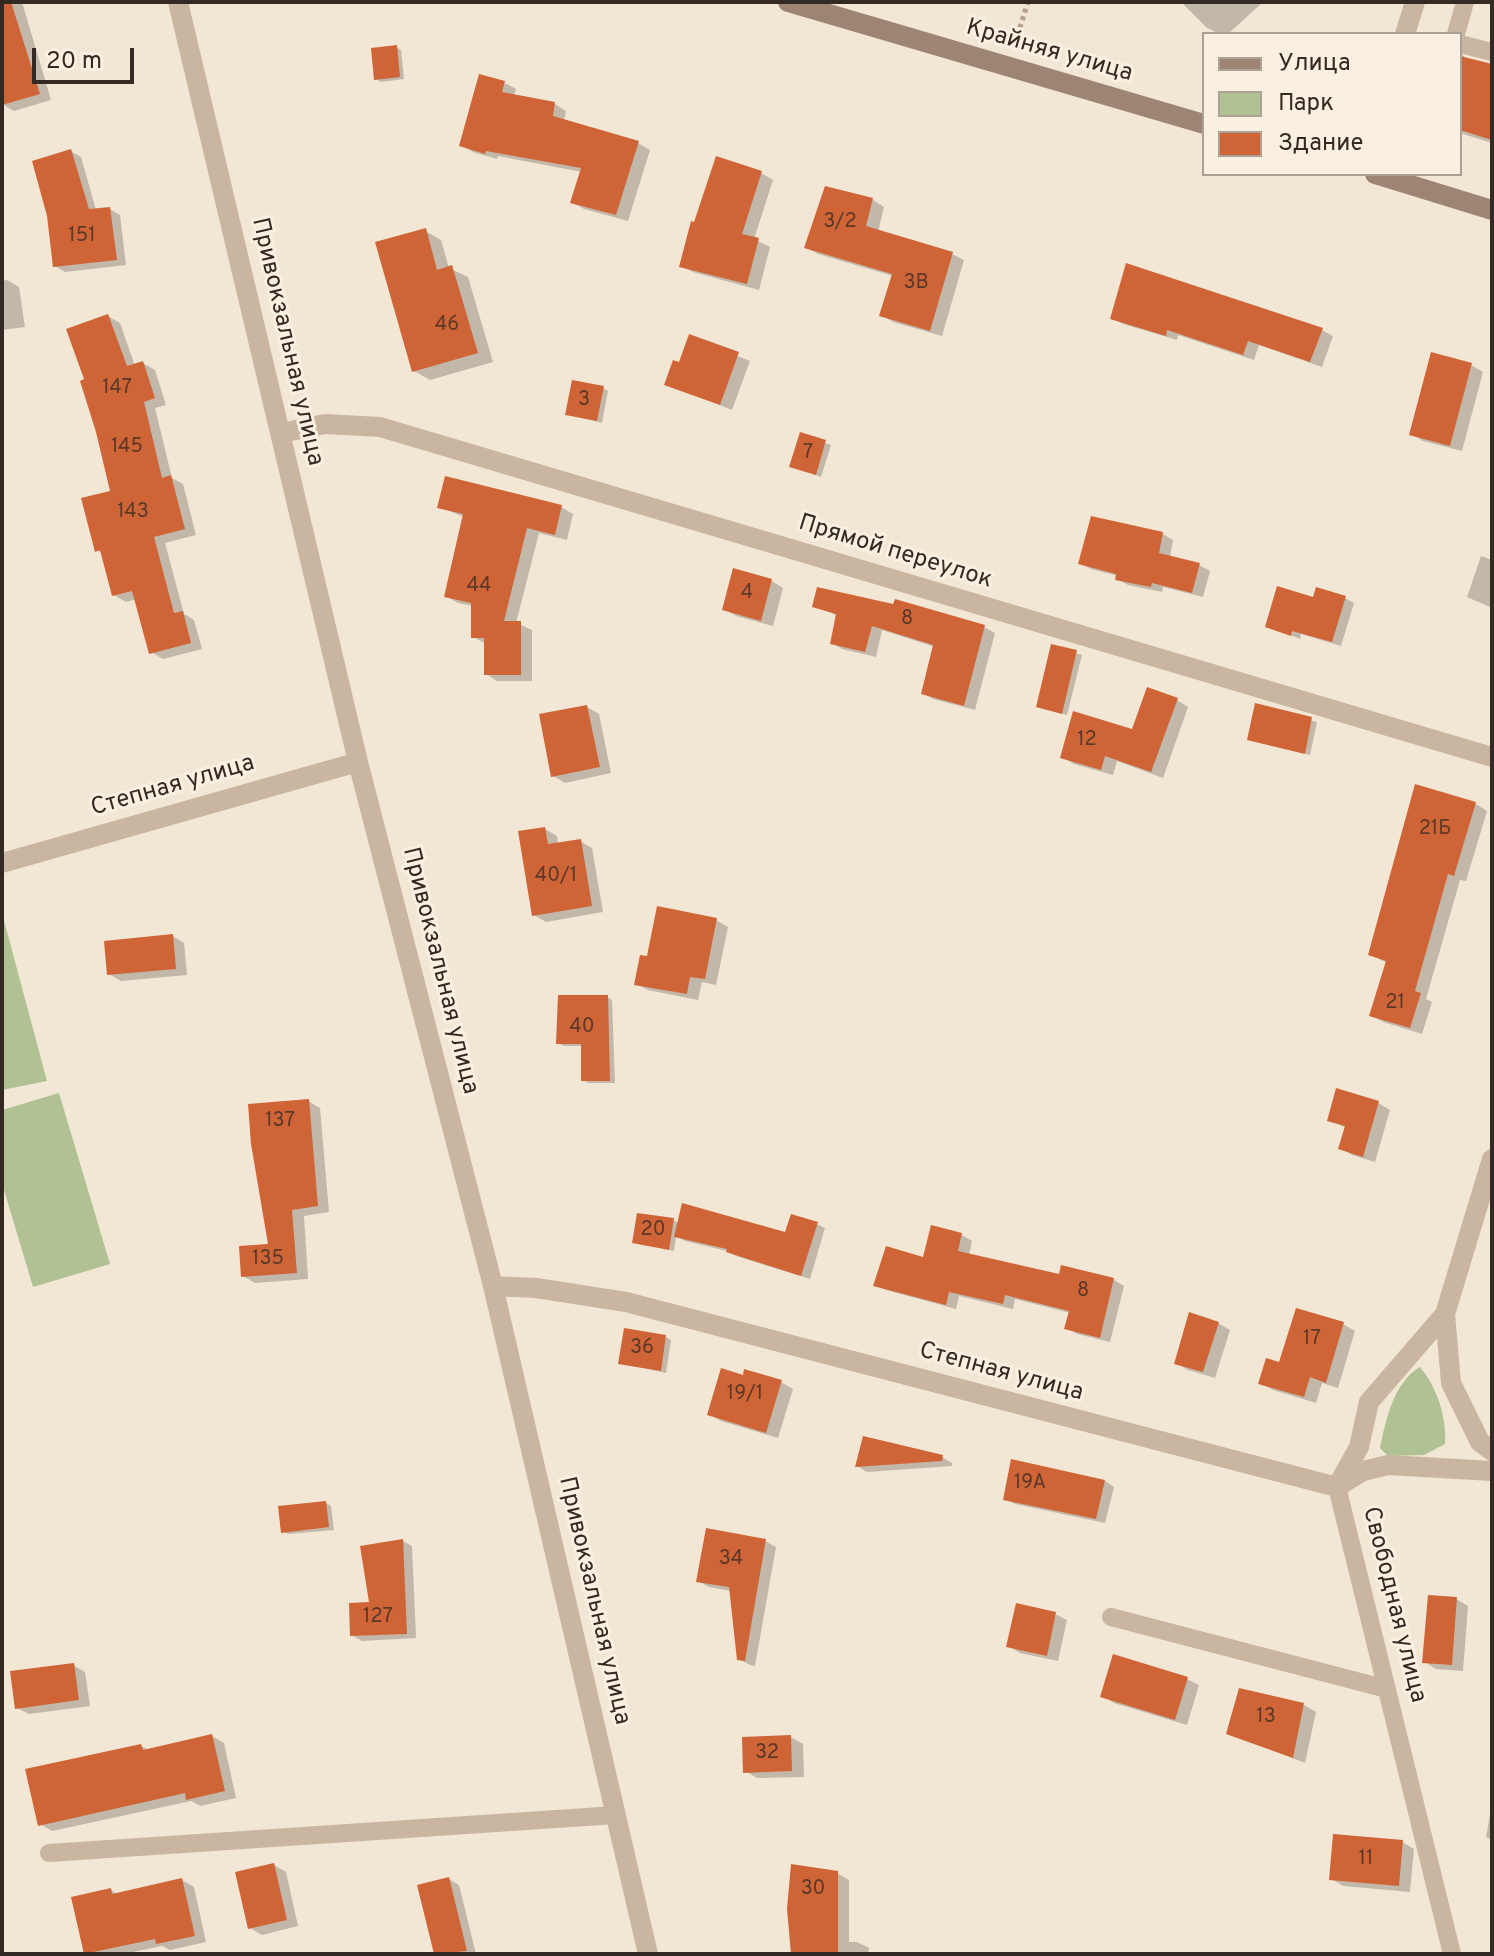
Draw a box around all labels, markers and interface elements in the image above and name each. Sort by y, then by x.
street label: Крайняя улица [962,14,1136,90]
scale bar [36,32,138,82]
legend [1202,32,1462,176]
text: 20 m [46,47,102,77]
text: Улица [1278,49,1351,79]
text: Парк [1278,89,1334,119]
text: Здание [1278,129,1364,159]
house number: 3/2 [823,211,857,235]
street label: Привокзальная улица [243,215,329,469]
house number: 151 [68,225,96,249]
house number: 3В [903,272,929,296]
house number: 46 [435,314,459,338]
house number: 147 [102,377,132,401]
house number: 3 [578,389,590,413]
house number: 145 [111,436,143,460]
house number: 7 [803,442,813,466]
house number: 143 [117,501,149,525]
street label: Прямой переулок [795,510,995,596]
house number: 44 [467,575,491,599]
house number: 4 [741,582,753,606]
house number: 8 [901,608,913,632]
house number: 12 [1077,729,1097,753]
street label: Степная улица [88,750,258,824]
house number: 21Б [1419,818,1451,842]
street label: Привокзальная улица [394,845,484,1097]
house number: 40/1 [535,865,577,889]
house number: 21 [1385,992,1405,1016]
house number: 40 [569,1016,595,1040]
house number: 137 [265,1110,295,1134]
house number: 20 [640,1219,666,1243]
house number: 135 [252,1248,284,1272]
house number: 8 [1077,1280,1089,1304]
house number: 17 [1303,1328,1321,1352]
house number: 36 [630,1337,654,1361]
street label: Степная улица [916,1337,1086,1409]
house number: 19/1 [727,1383,763,1407]
house number: 19А [1014,1472,1046,1496]
street label: Привокзальная улица [550,1474,636,1728]
street label: Свободная улица [1355,1504,1431,1706]
house number: 34 [719,1548,743,1572]
house number: 127 [363,1606,393,1630]
house number: 13 [1256,1706,1276,1730]
house number: 32 [755,1742,779,1766]
house number: 11 [1359,1848,1373,1872]
house number: 30 [801,1878,825,1902]

